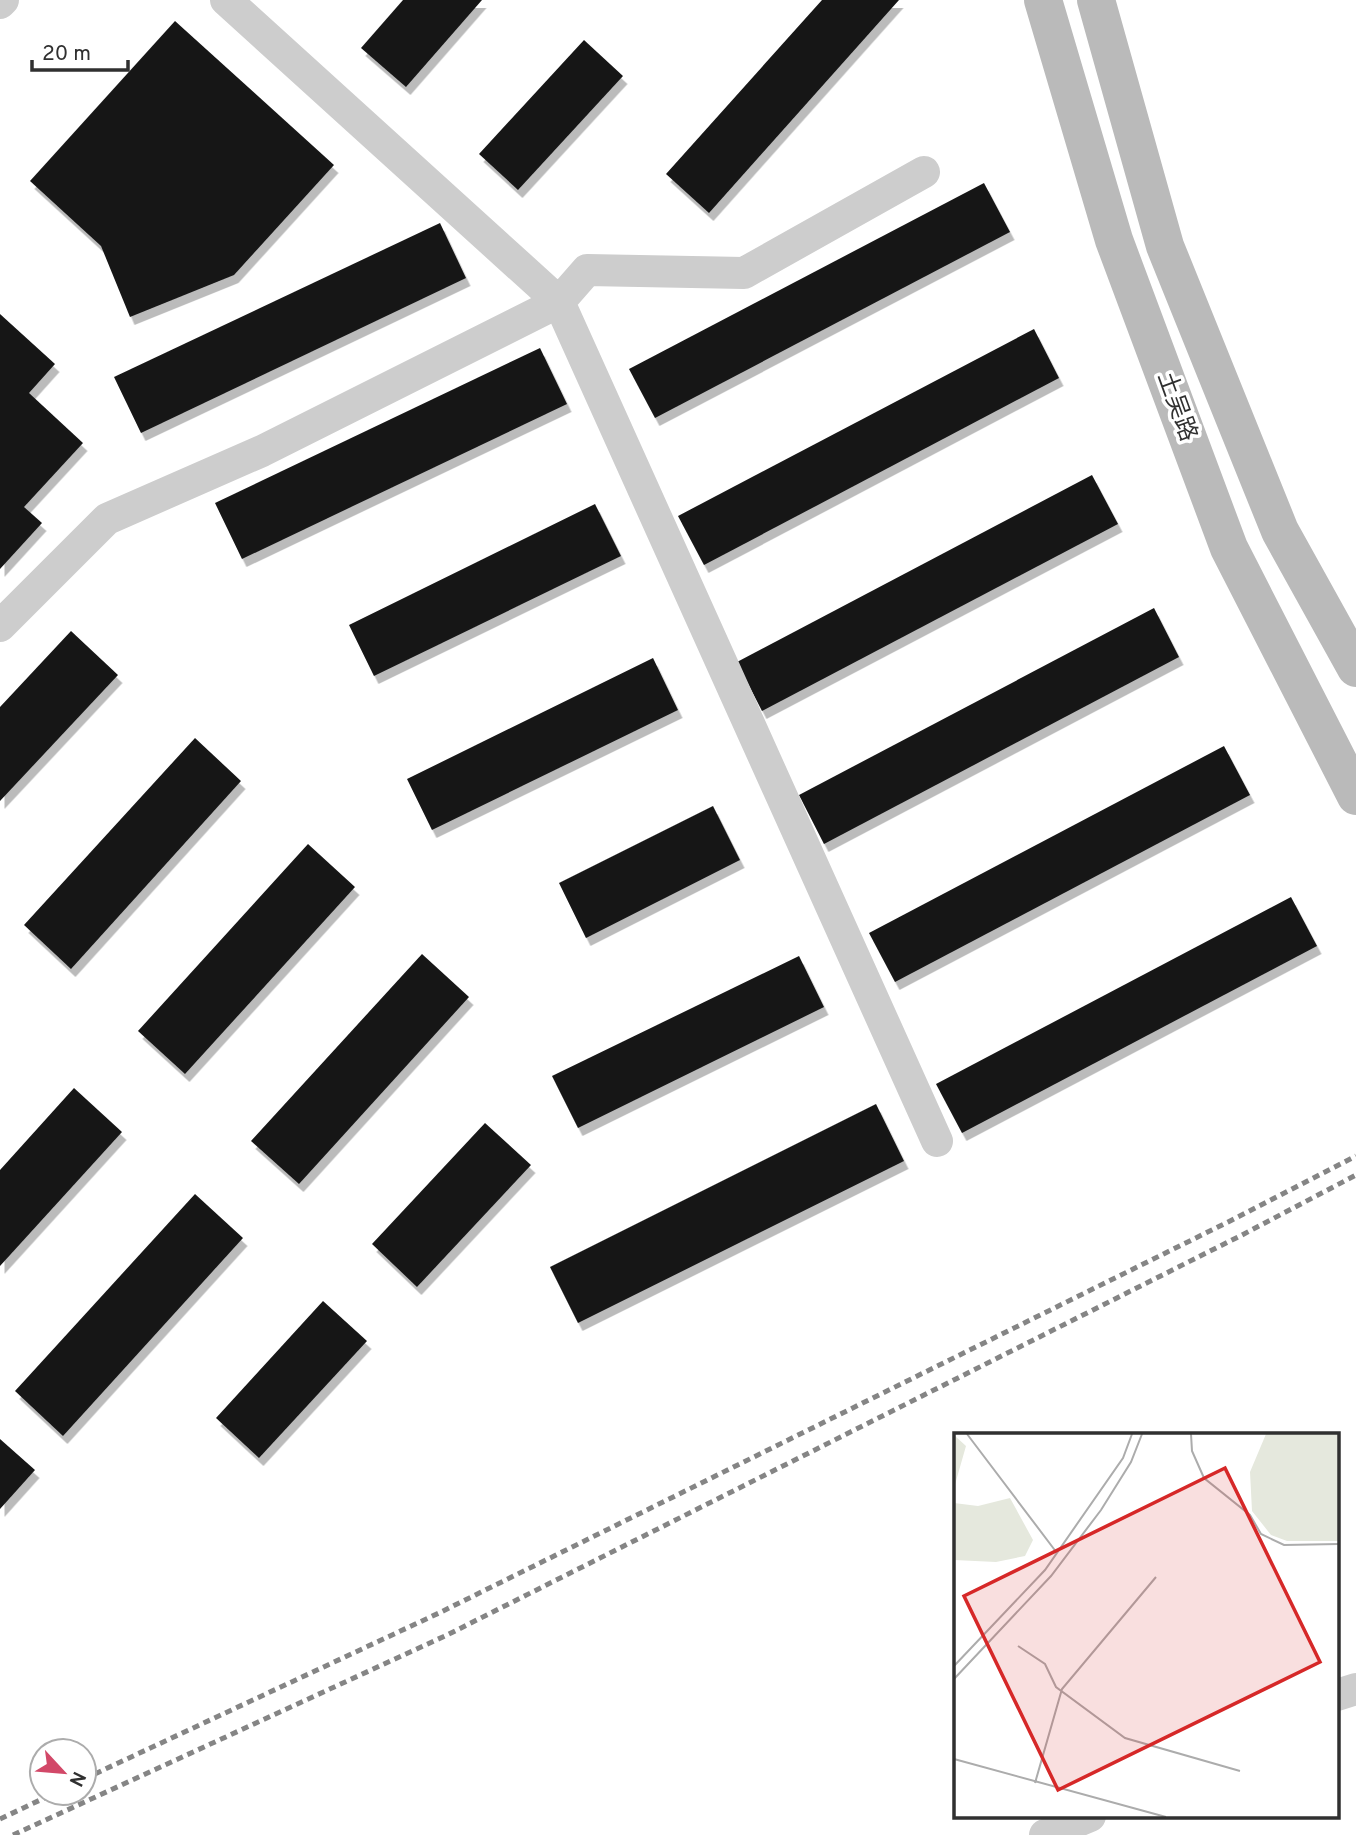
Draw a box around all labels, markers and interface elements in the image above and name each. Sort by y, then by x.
scale bar [32,28,128,72]
text: 20 m [42,41,91,68]
street label: 土吴路 [1150,368,1202,446]
inset map [954,1433,1338,1818]
north arrow [28,1737,98,1807]
text: N [63,1767,90,1790]

